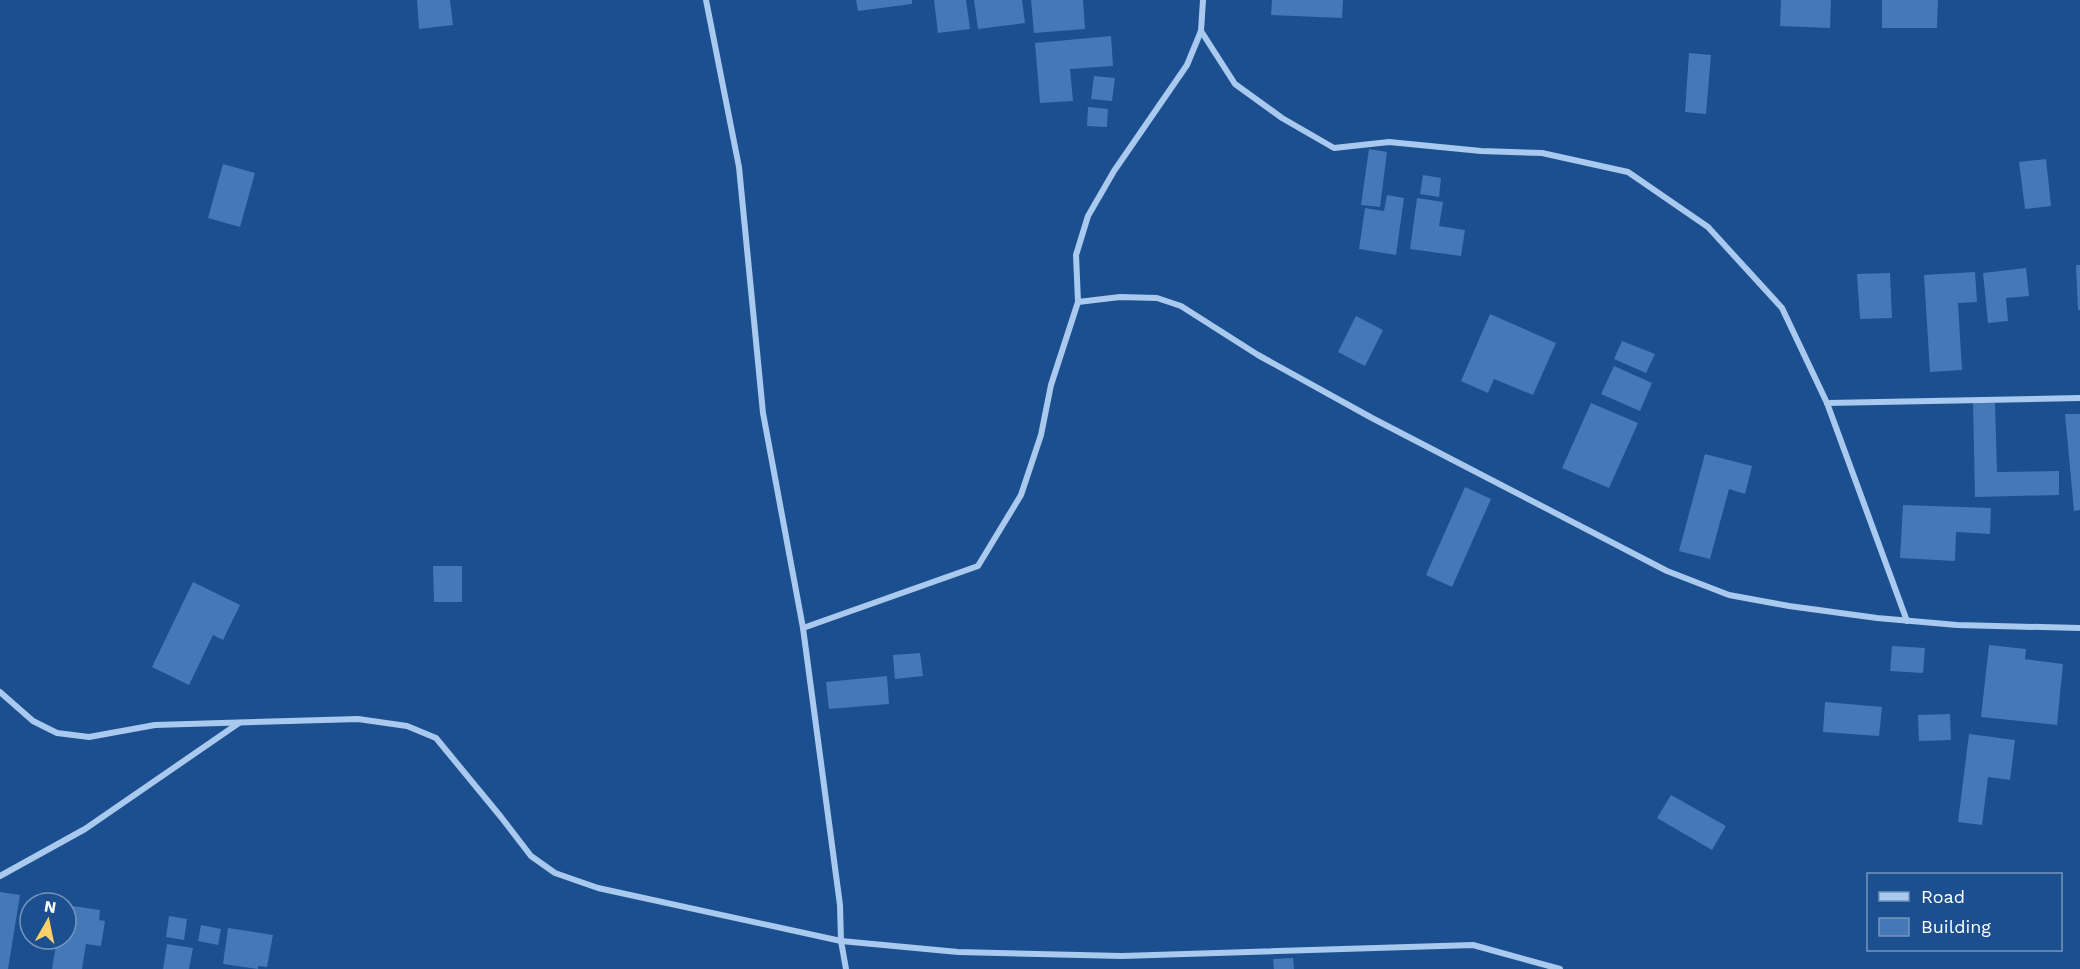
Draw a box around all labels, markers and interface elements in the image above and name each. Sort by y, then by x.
legend [1867,873,2062,951]
text: Road [1921,886,1965,907]
north arrow [18,891,78,951]
text: N [43,896,58,917]
text: Building [1921,916,1991,937]

